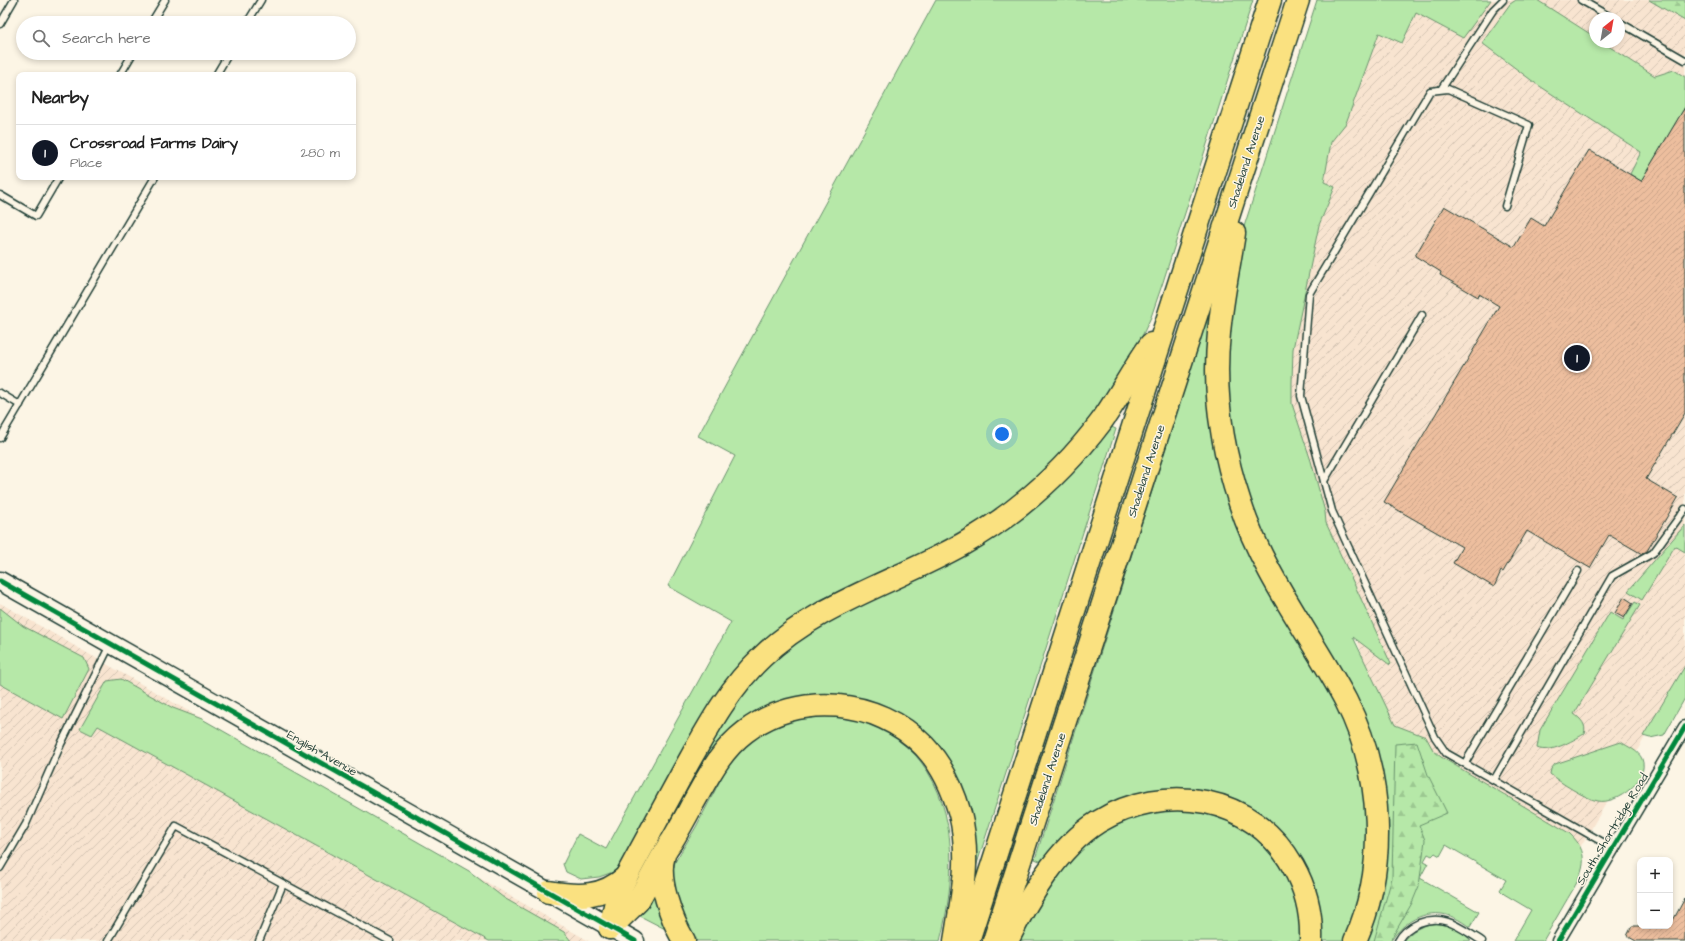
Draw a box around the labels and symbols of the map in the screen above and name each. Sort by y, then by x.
north arrow [1589,12,1625,48]
street label: Shadeland Avenue [1224,113,1270,211]
pin: 1 [1564,343,1590,373]
street label: Shadeland Avenue [1124,422,1170,520]
your location [992,424,1012,444]
street label: English Avenue [283,726,361,782]
street label: Shadeland Avenue [1025,730,1071,828]
street label: South Shortridge Road [1572,770,1653,889]

